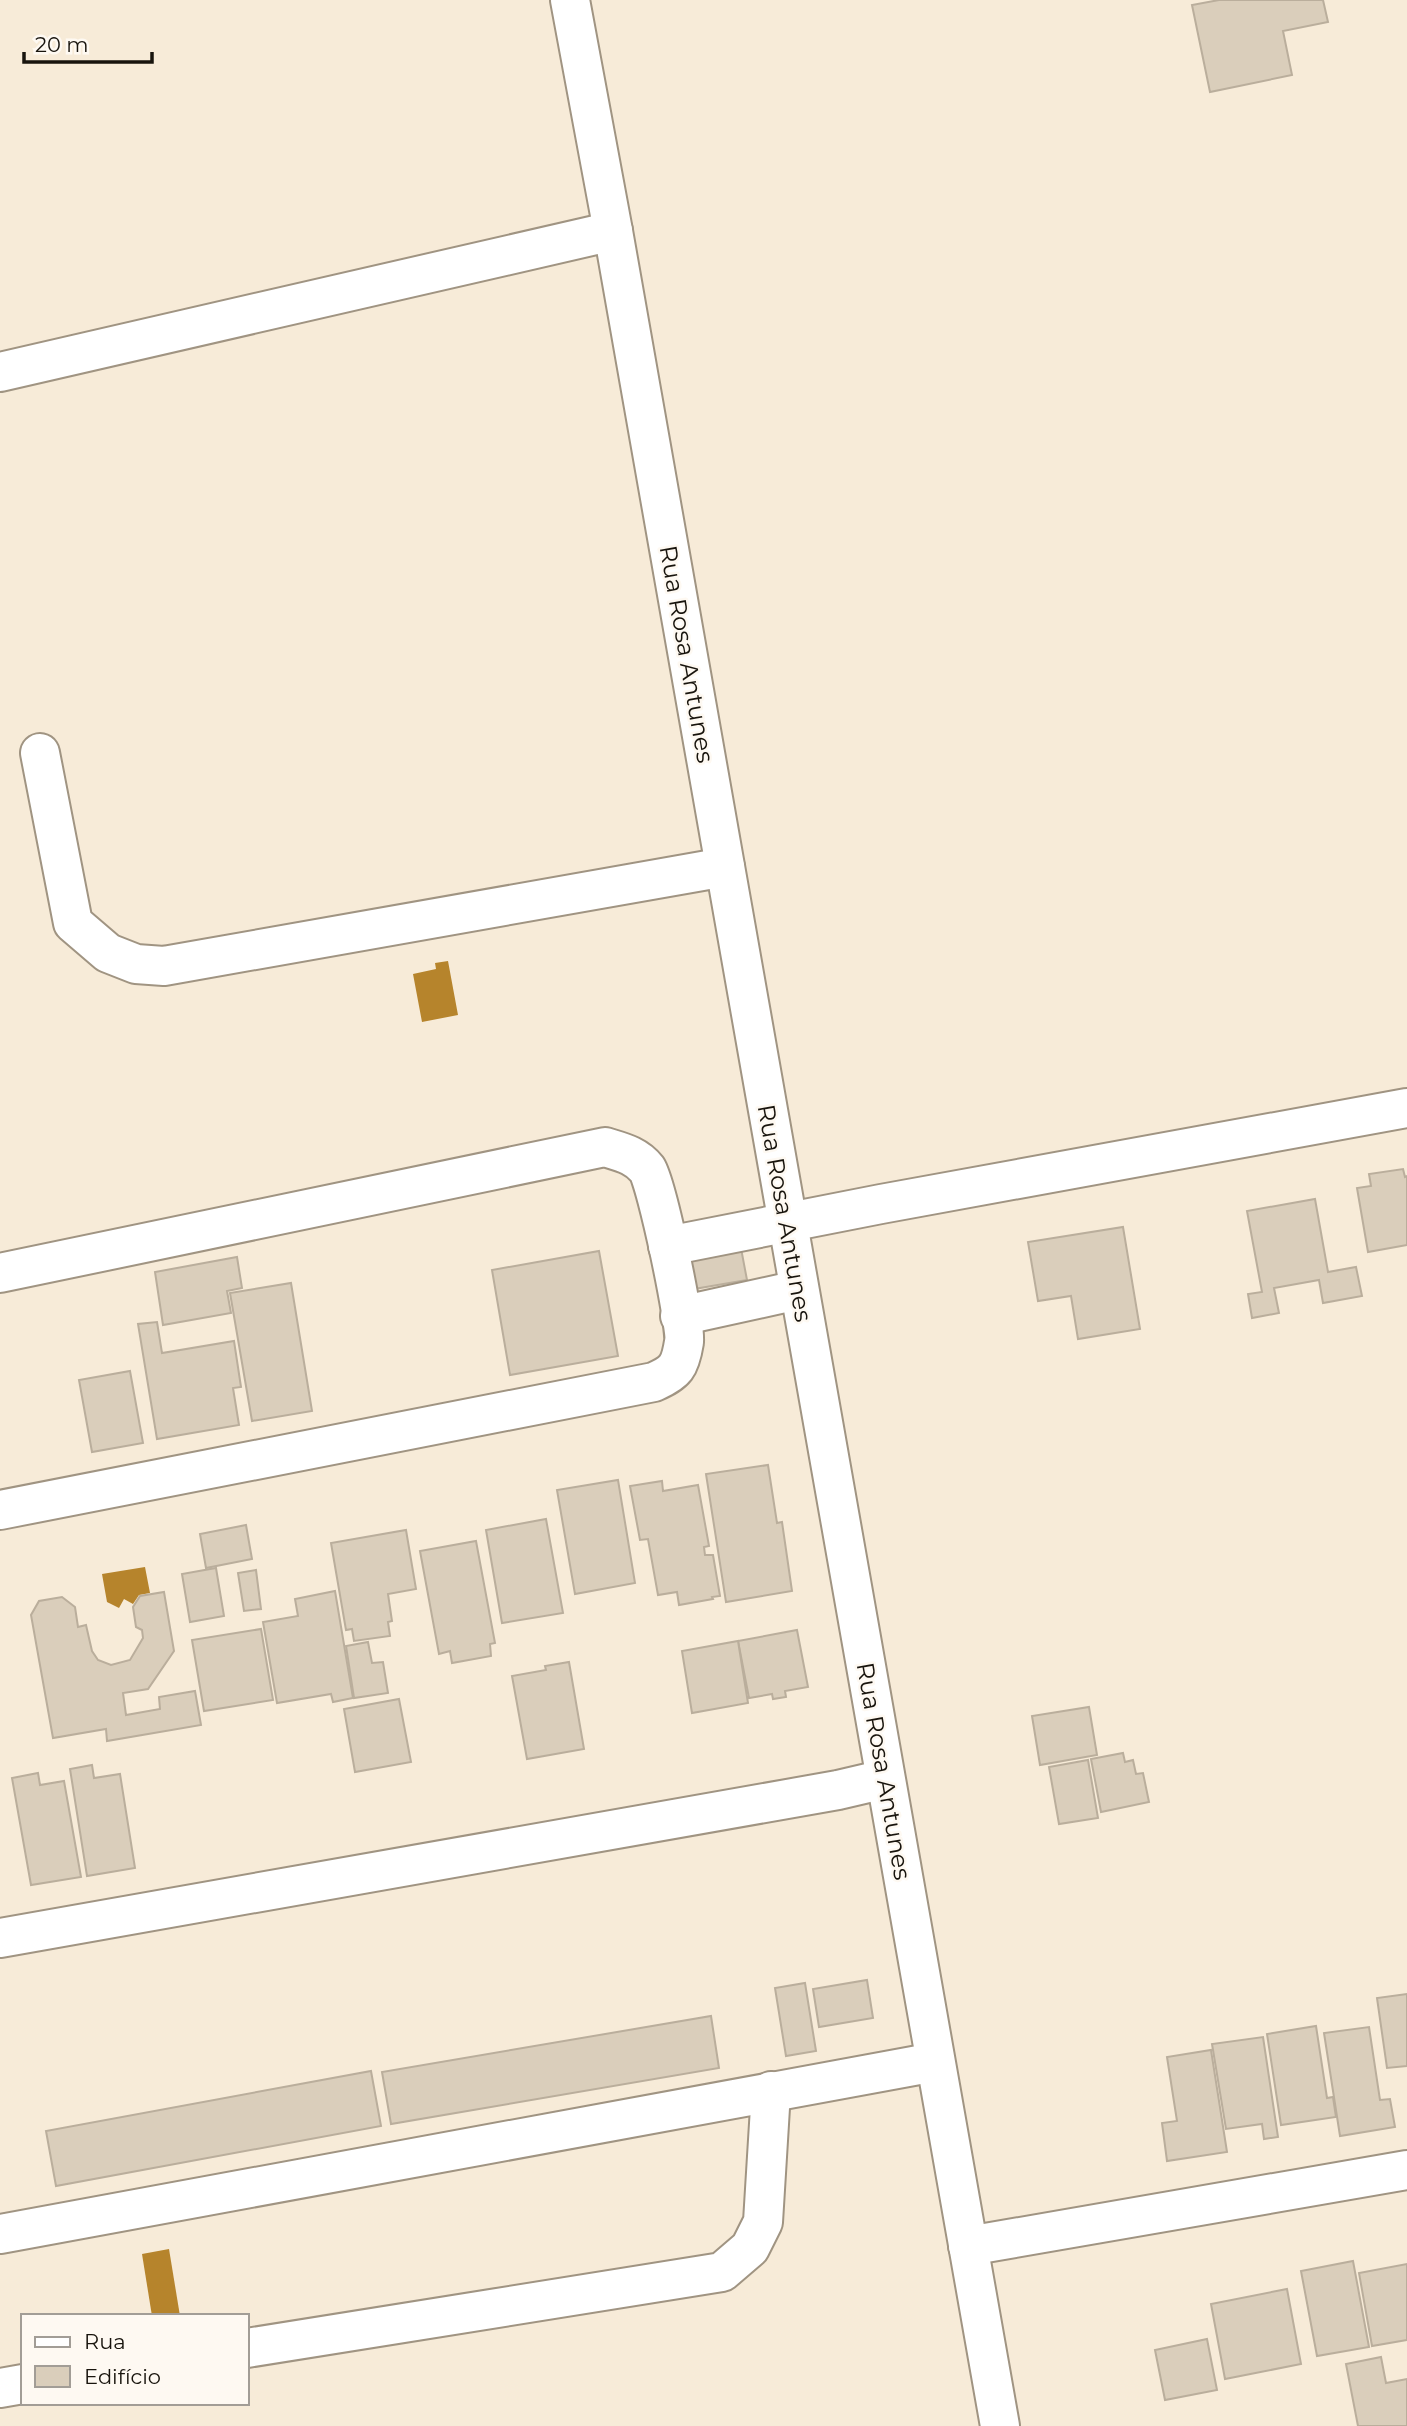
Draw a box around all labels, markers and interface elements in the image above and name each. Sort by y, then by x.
scale bar [24,21,152,65]
text: 20 m [35,32,89,57]
street label: Rua Rosa Antunes [654,543,720,765]
street label: Rua Rosa Antunes [752,1102,818,1324]
street label: Rua Rosa Antunes [851,1660,917,1882]
legend [21,2314,248,2405]
text: Rua [84,2329,126,2354]
text: Edifício [84,2364,161,2389]

